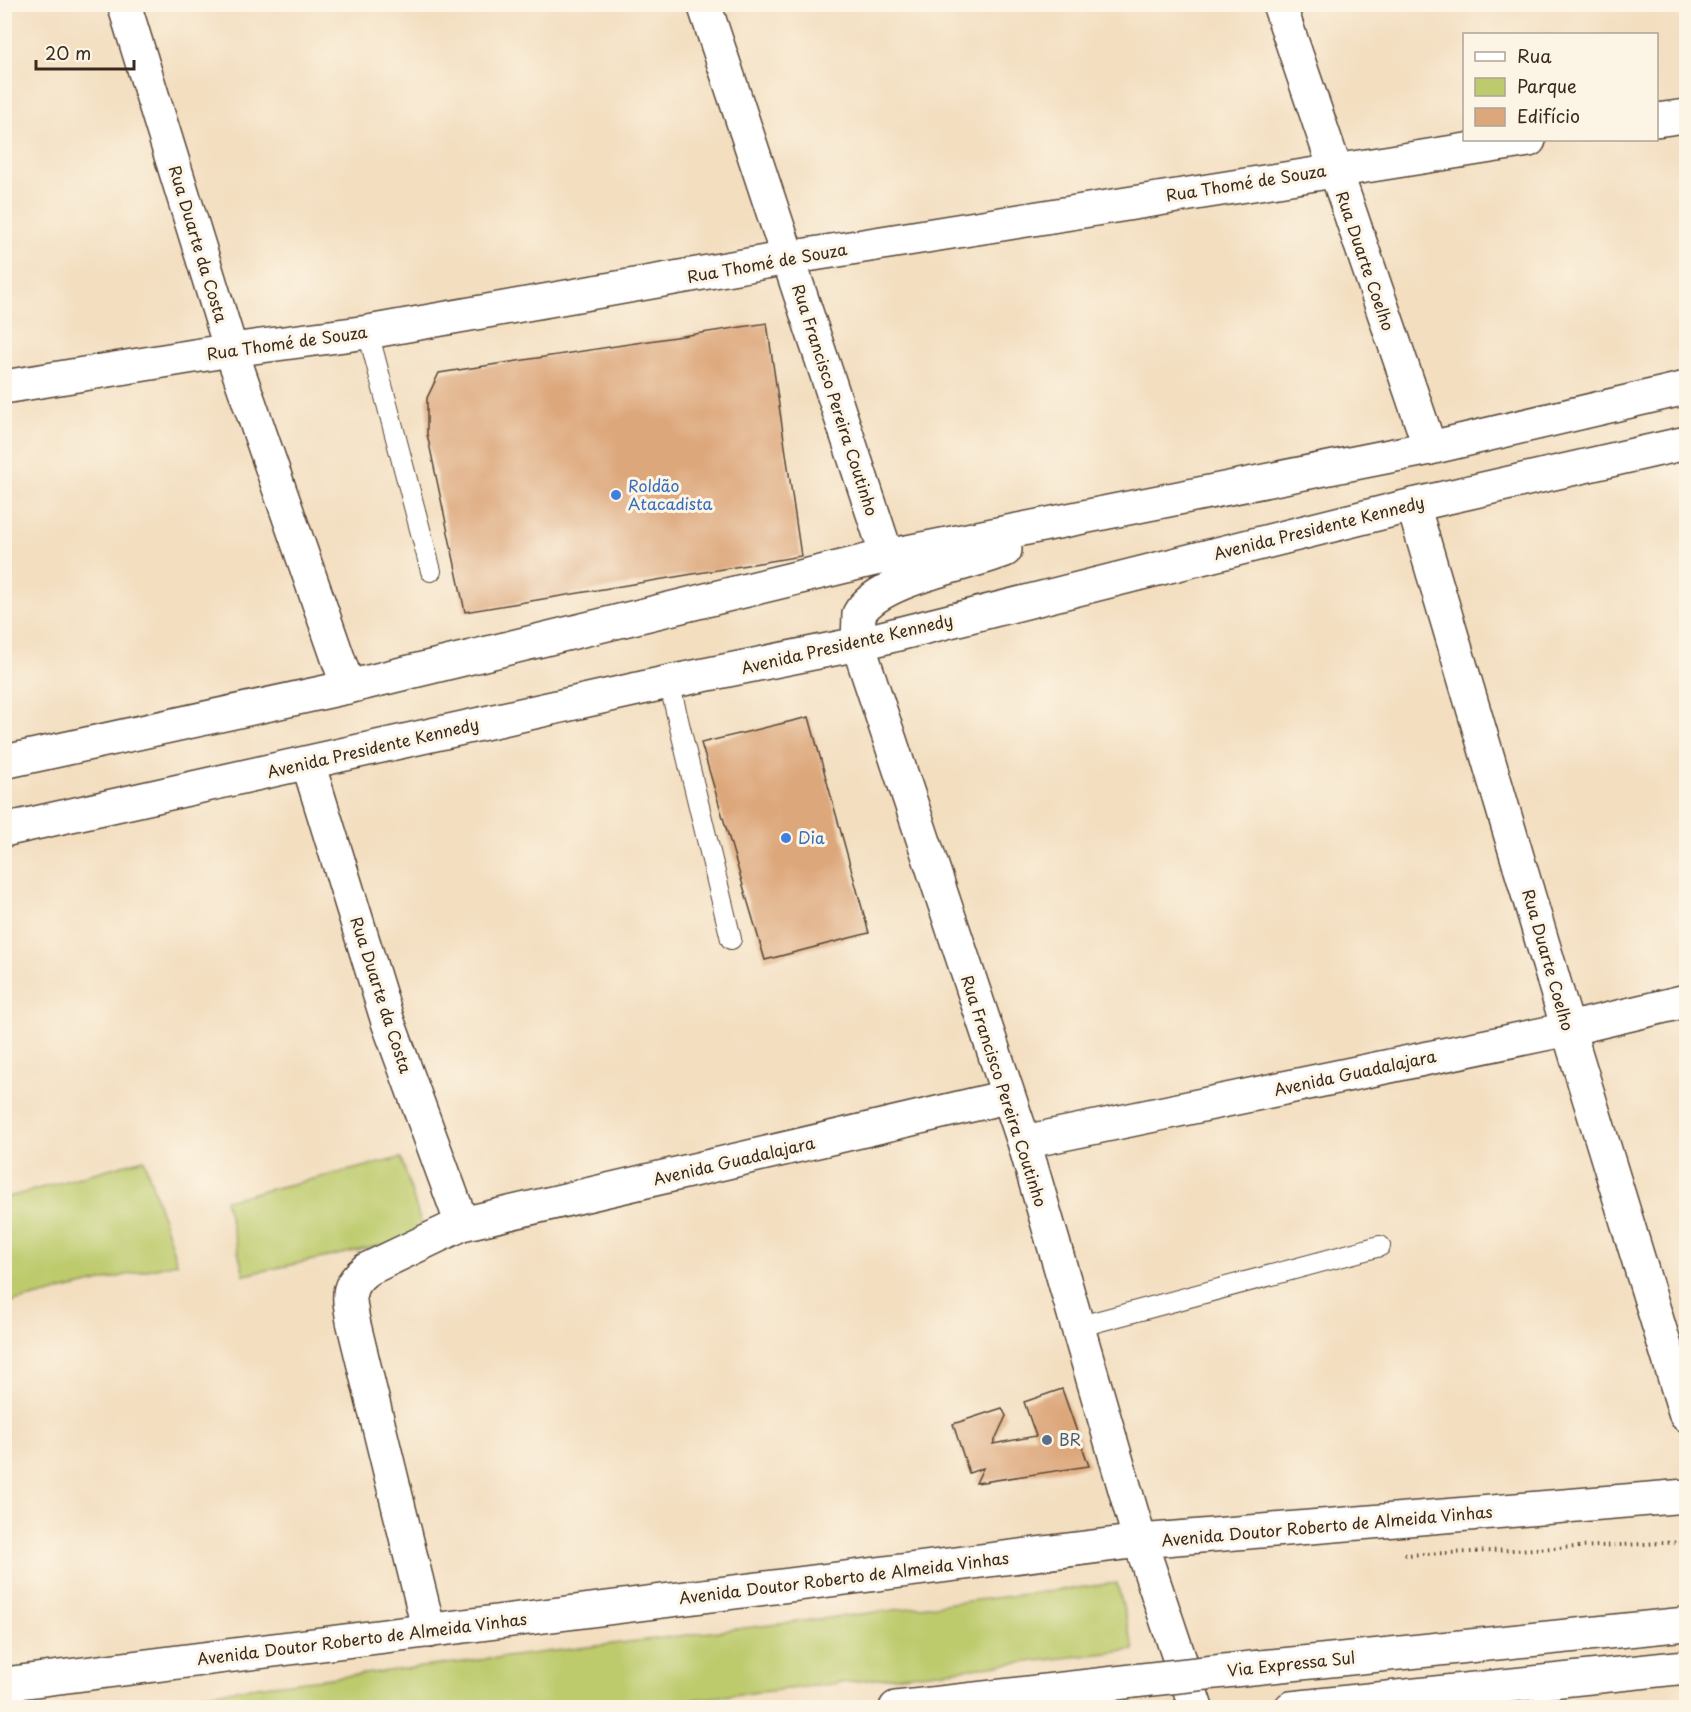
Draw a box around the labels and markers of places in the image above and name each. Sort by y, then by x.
place label: Roldão Atacadista [628,473,713,515]
marker: Roldão Atacadista [609,488,623,502]
place label: Dia [798,825,825,849]
marker: Dia [779,831,793,845]
place label: BR [1059,1427,1081,1451]
marker: BR [1040,1433,1054,1447]

